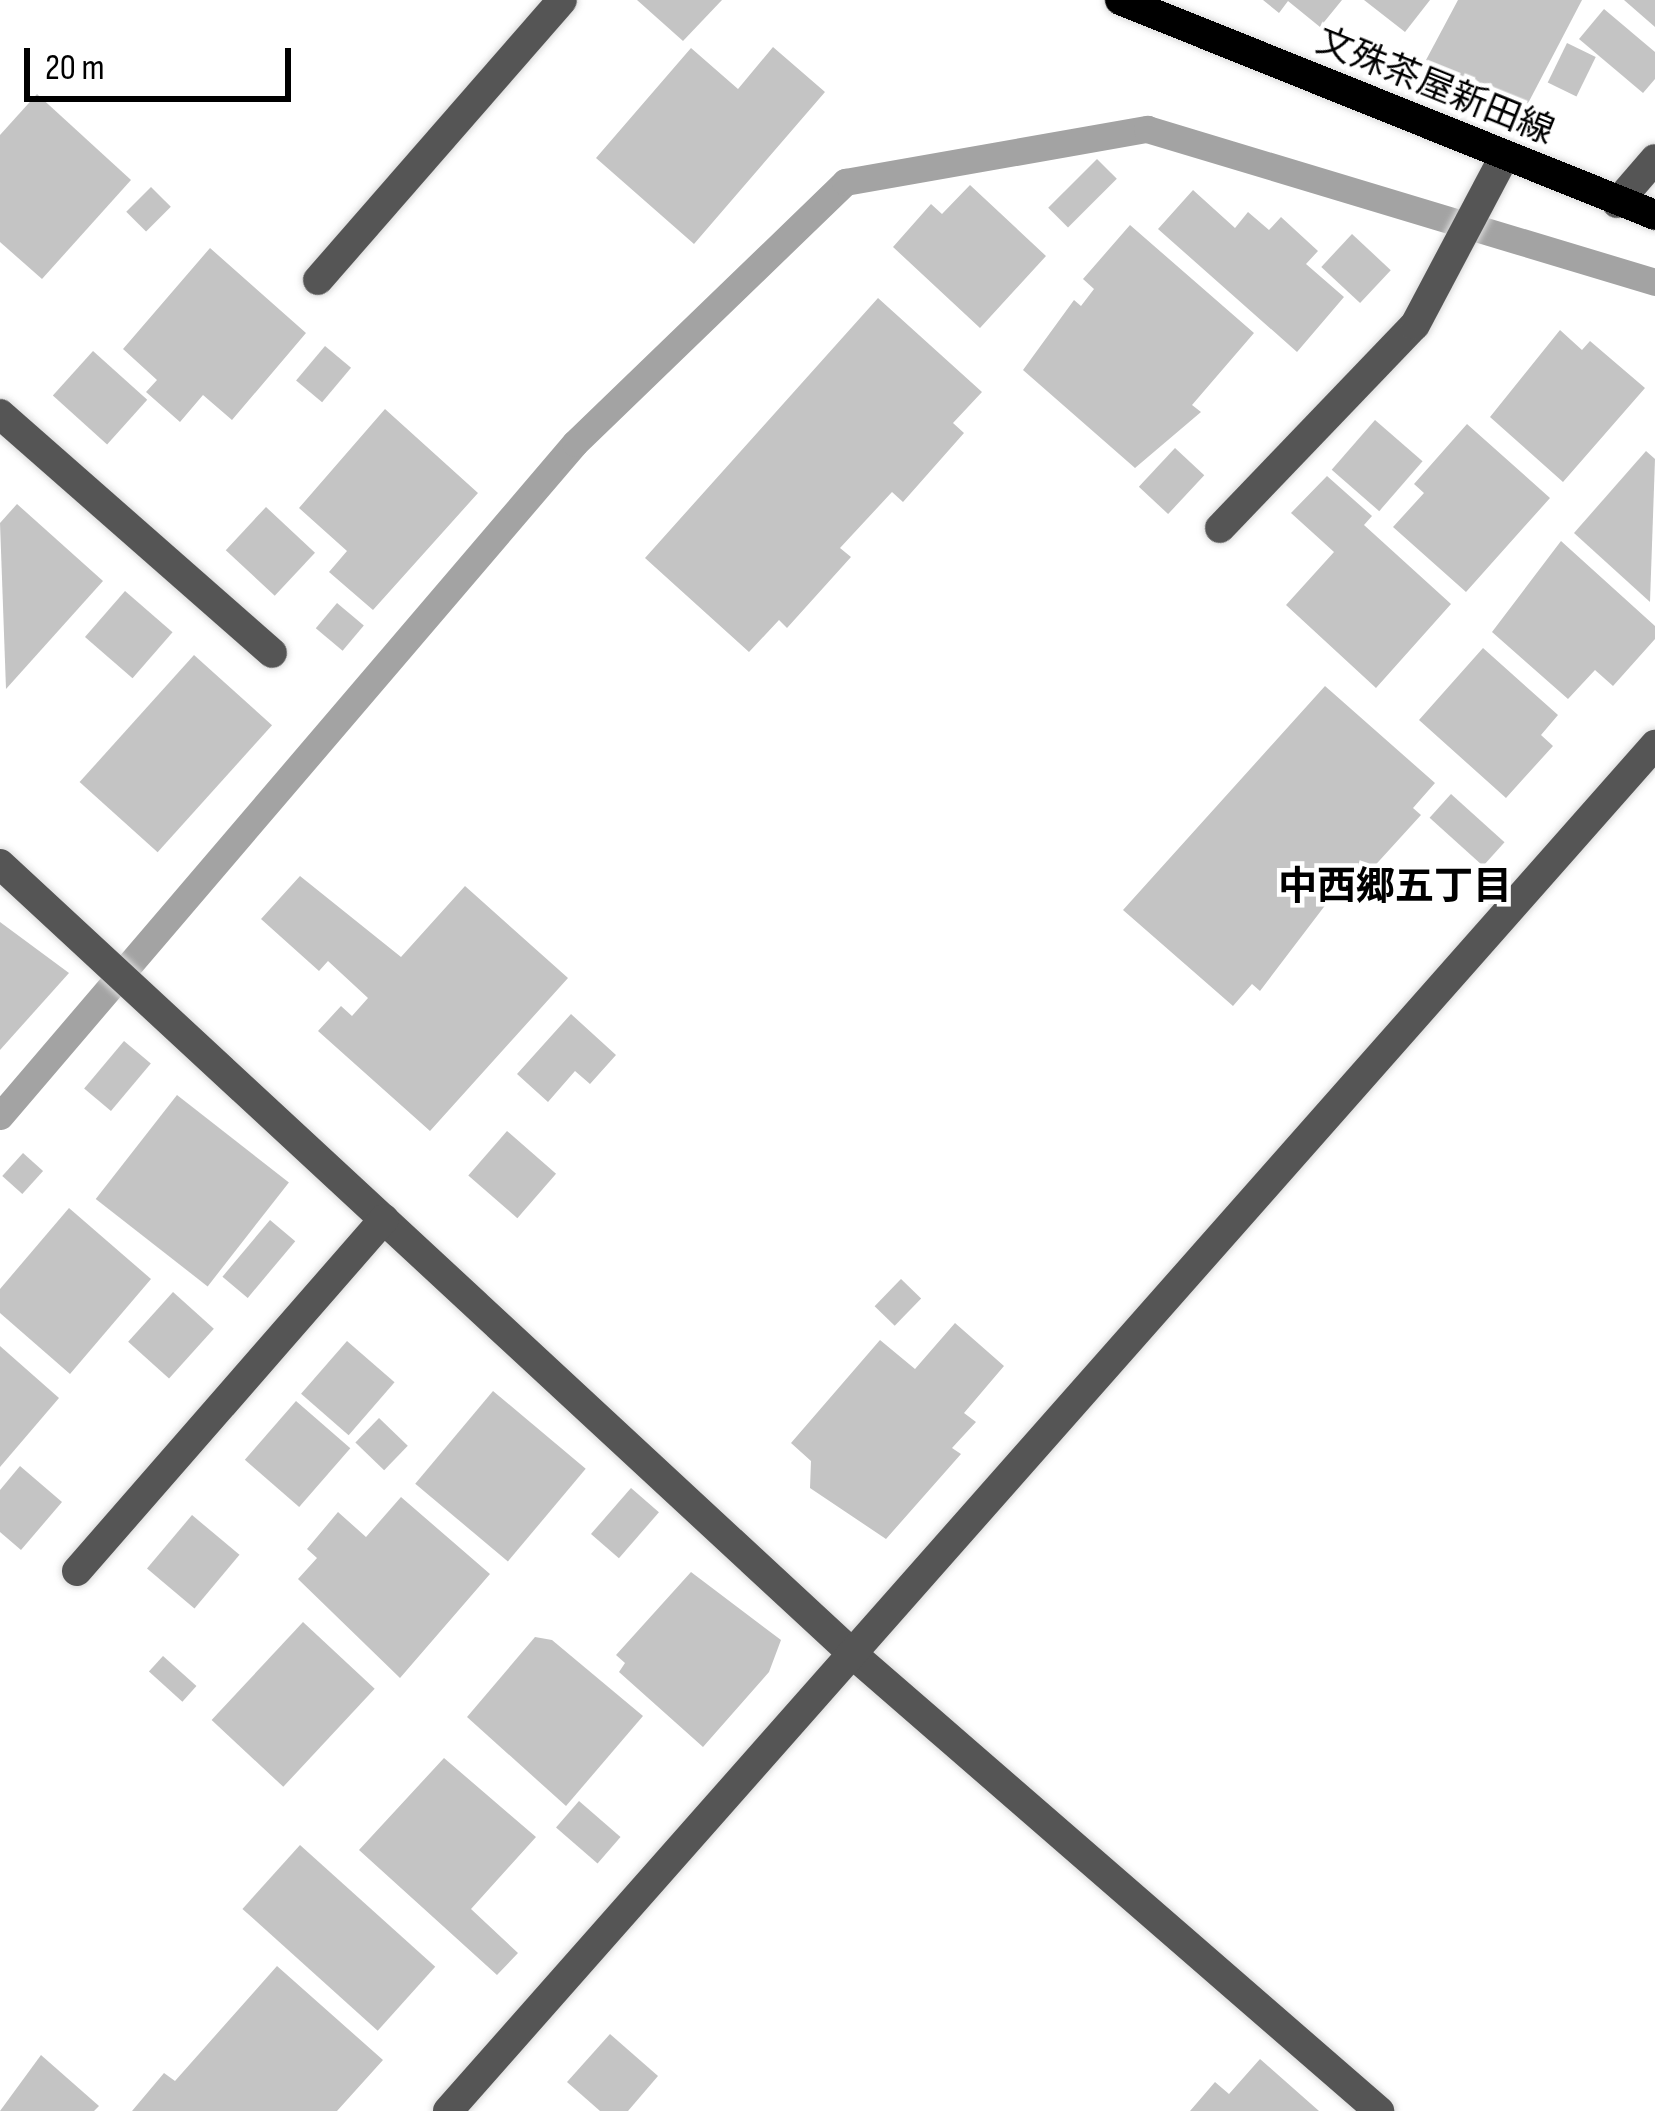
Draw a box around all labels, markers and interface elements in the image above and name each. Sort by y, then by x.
street label: 文殊茶屋新田線 [1310,20,1560,154]
scale bar [30,24,297,98]
text: 20 m [45,47,105,90]
district label: 中西郷五丁目 [1278,865,1512,911]

